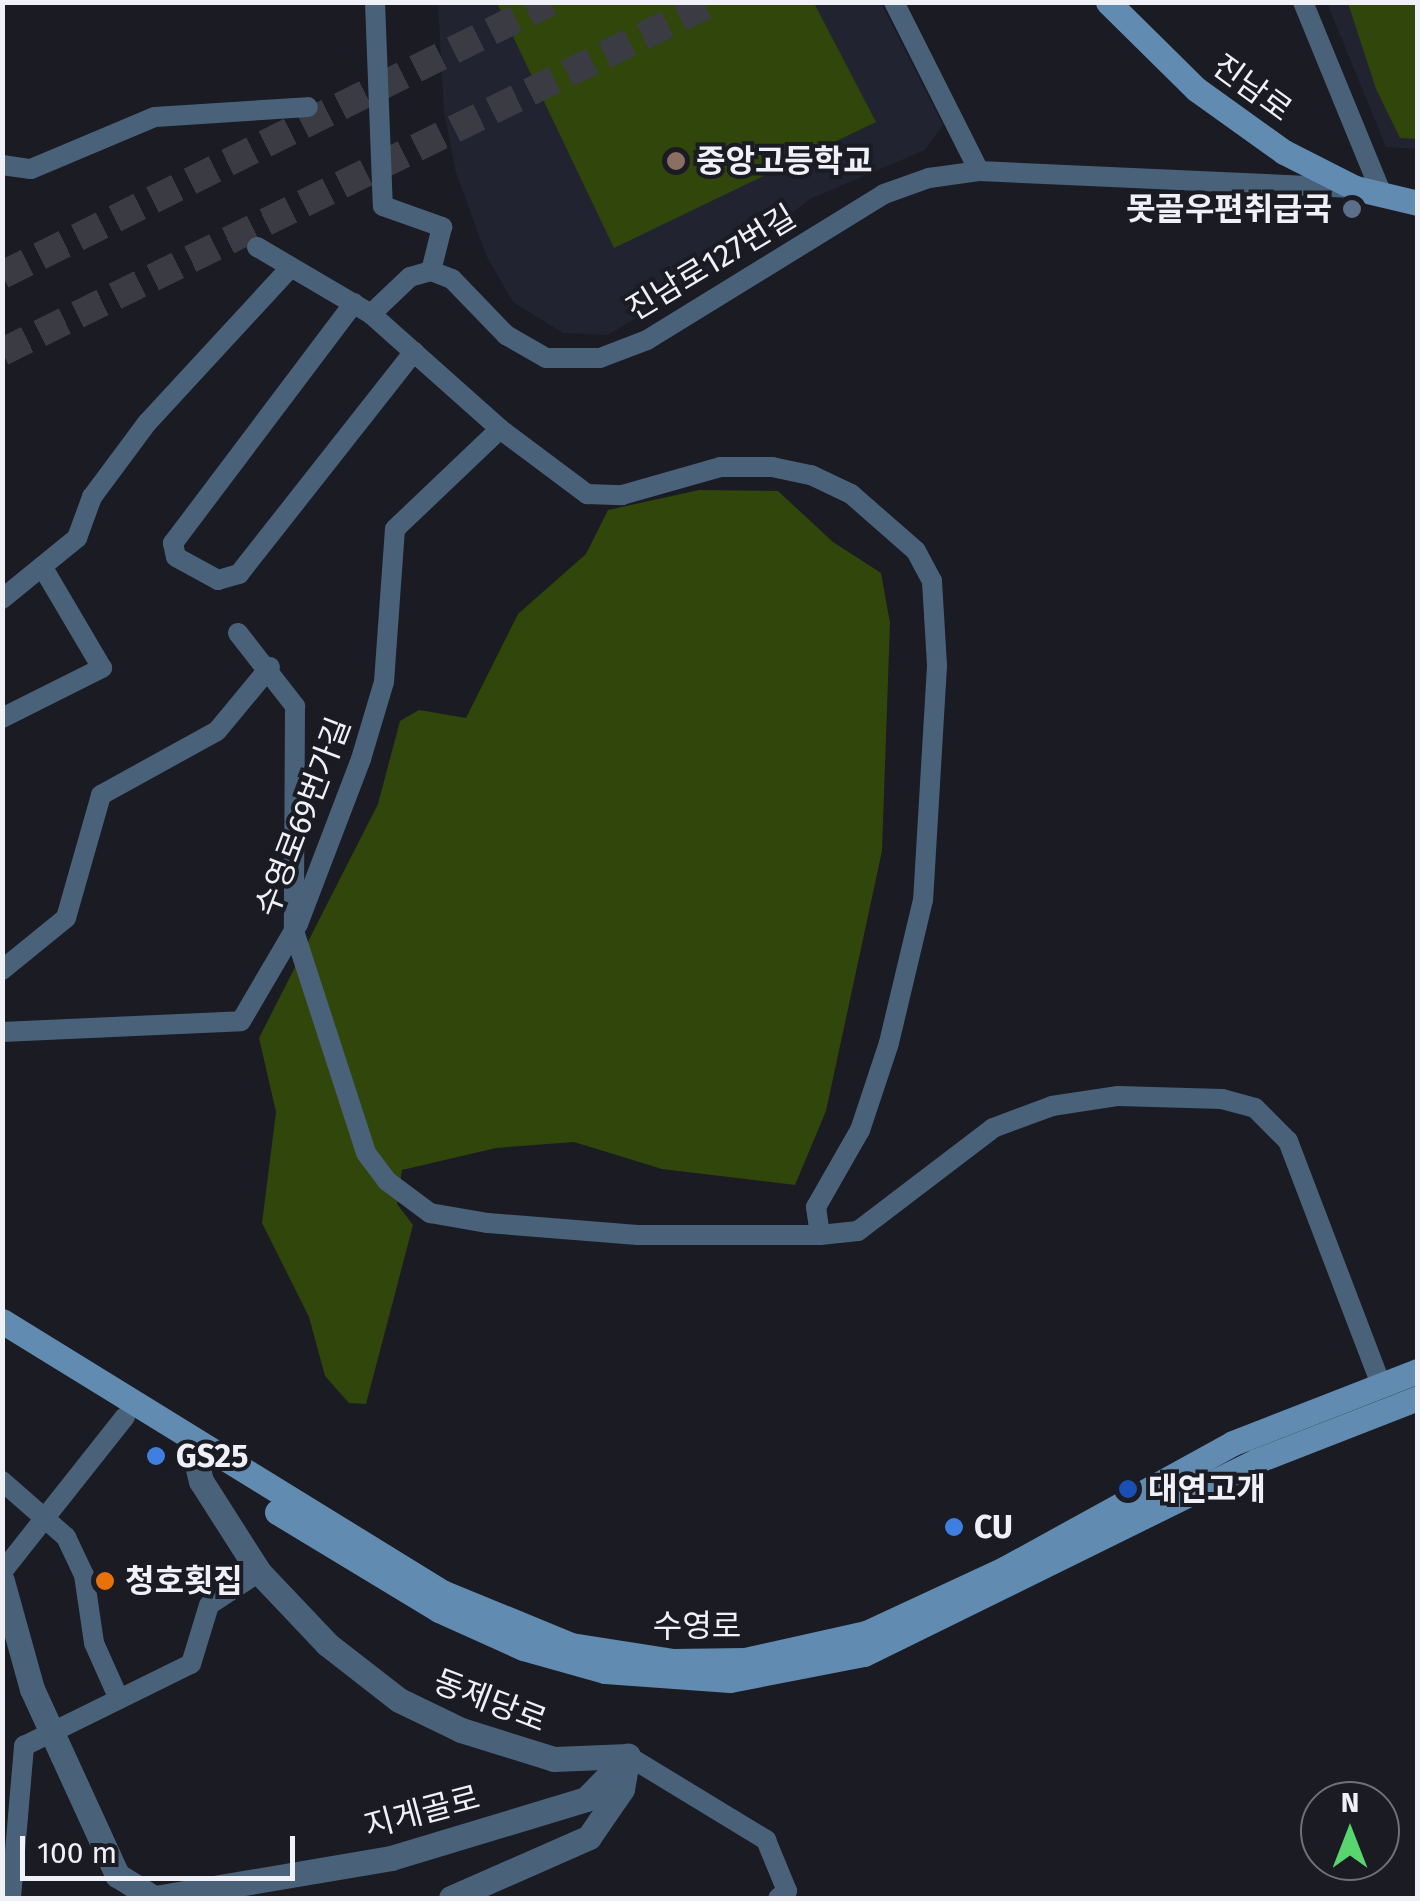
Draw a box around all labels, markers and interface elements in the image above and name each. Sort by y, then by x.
street label: 진남로 [1205,47,1299,129]
place label: 중앙고등학교 [696,142,873,180]
marker: 중앙고등학교 [665,150,687,172]
place label: 못골우편취급국 [1126,190,1332,228]
street label: 진남로127번길 [619,197,803,329]
marker: 못골우편취급국 [1341,198,1363,220]
street label: 수영로69번가길 [247,712,359,922]
place label: GS25 [176,1437,248,1475]
marker: GS25 [145,1445,167,1467]
place label: 대연고개 [1148,1470,1266,1508]
marker: 대연고개 [1117,1478,1139,1500]
place label: CU [974,1508,1013,1546]
marker: CU [943,1516,965,1538]
place label: 청호횟집 [125,1562,243,1600]
marker: 청호횟집 [94,1570,116,1592]
street label: 수영로 [653,1607,741,1645]
street label: 동제당로 [428,1662,552,1740]
street label: 지게골로 [360,1778,484,1846]
north arrow [1300,1781,1400,1881]
text: N [1341,1786,1359,1819]
scale bar [25,1816,300,1878]
text: 100 m [37,1835,117,1871]

